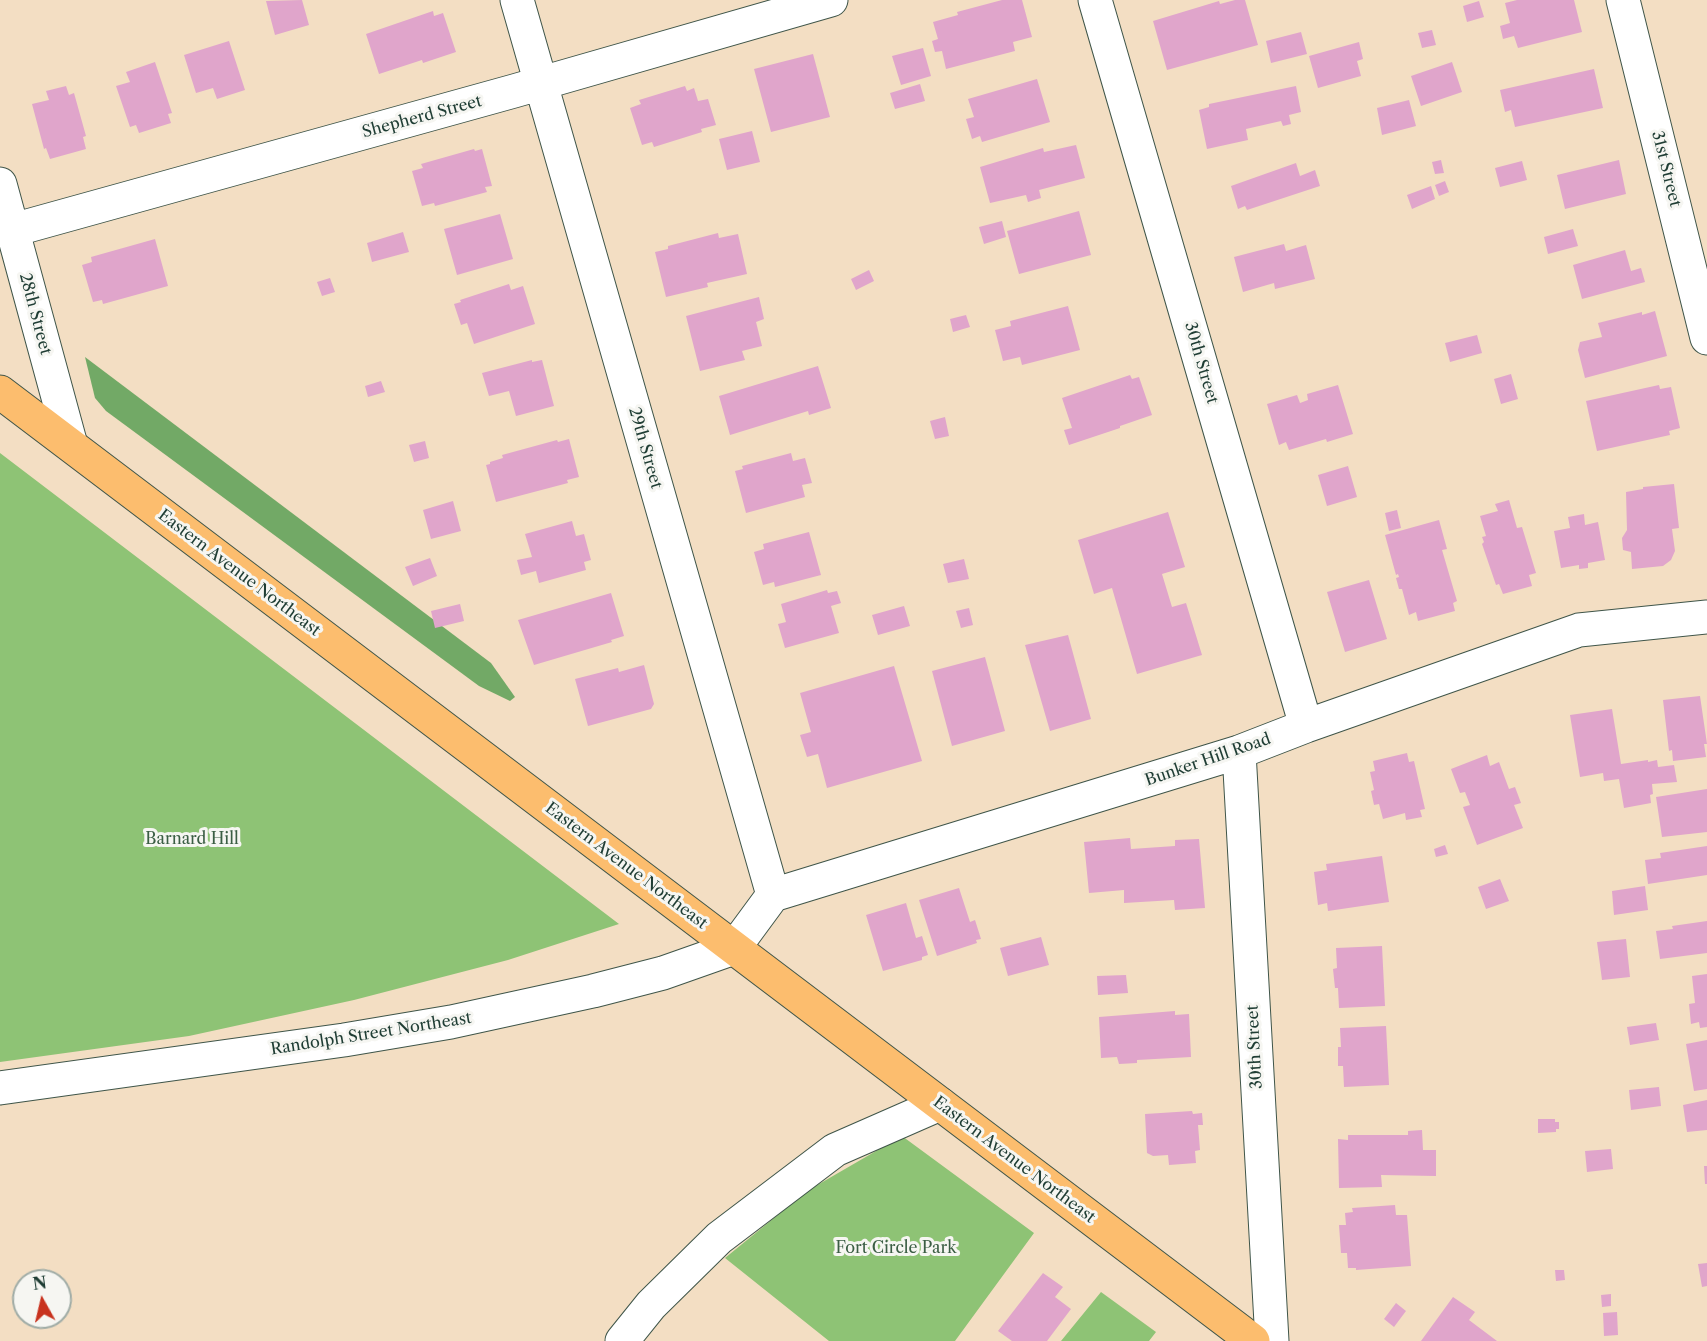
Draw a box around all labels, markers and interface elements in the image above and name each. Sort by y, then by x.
street label: Shepherd Street [360,92,484,142]
street label: 31st Street [1647,129,1685,209]
street label: 28th Street [15,271,55,357]
street label: 30th Street [1180,320,1222,406]
street label: 29th Street [624,405,666,491]
street label: Eastern Avenue Northeast [154,506,324,640]
street label: Bunker Hill Road [1143,730,1273,790]
street label: Eastern Avenue Northeast [541,799,711,933]
park label: Barnard Hill [145,829,239,849]
street label: 30th Street [1243,1004,1267,1090]
street label: Randolph Street Northeast [269,1009,473,1059]
street label: Eastern Avenue Northeast [929,1093,1099,1227]
park label: Fort Circle Park [835,1238,957,1258]
north arrow [12,1269,72,1329]
text: N [31,1272,48,1294]

